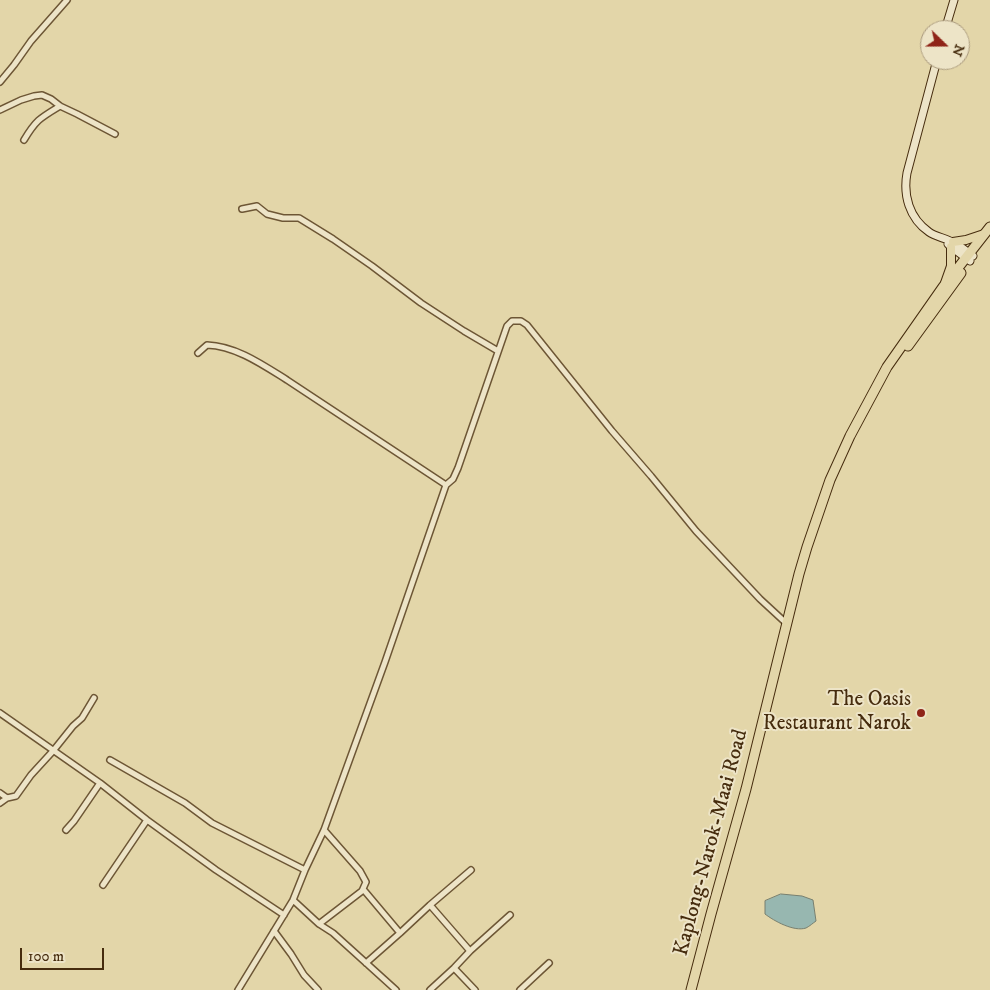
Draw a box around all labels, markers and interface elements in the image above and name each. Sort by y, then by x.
north arrow [920,20,970,70]
text: N [947,42,968,59]
place label: The Oasis Restaurant Narok [763,688,911,738]
marker: The Oasis Restaurant Narok [915,707,927,719]
street label: Kaplong-Narok-Maai Road [670,727,754,959]
scale bar [22,938,106,970]
text: 100 m [28,947,64,966]

